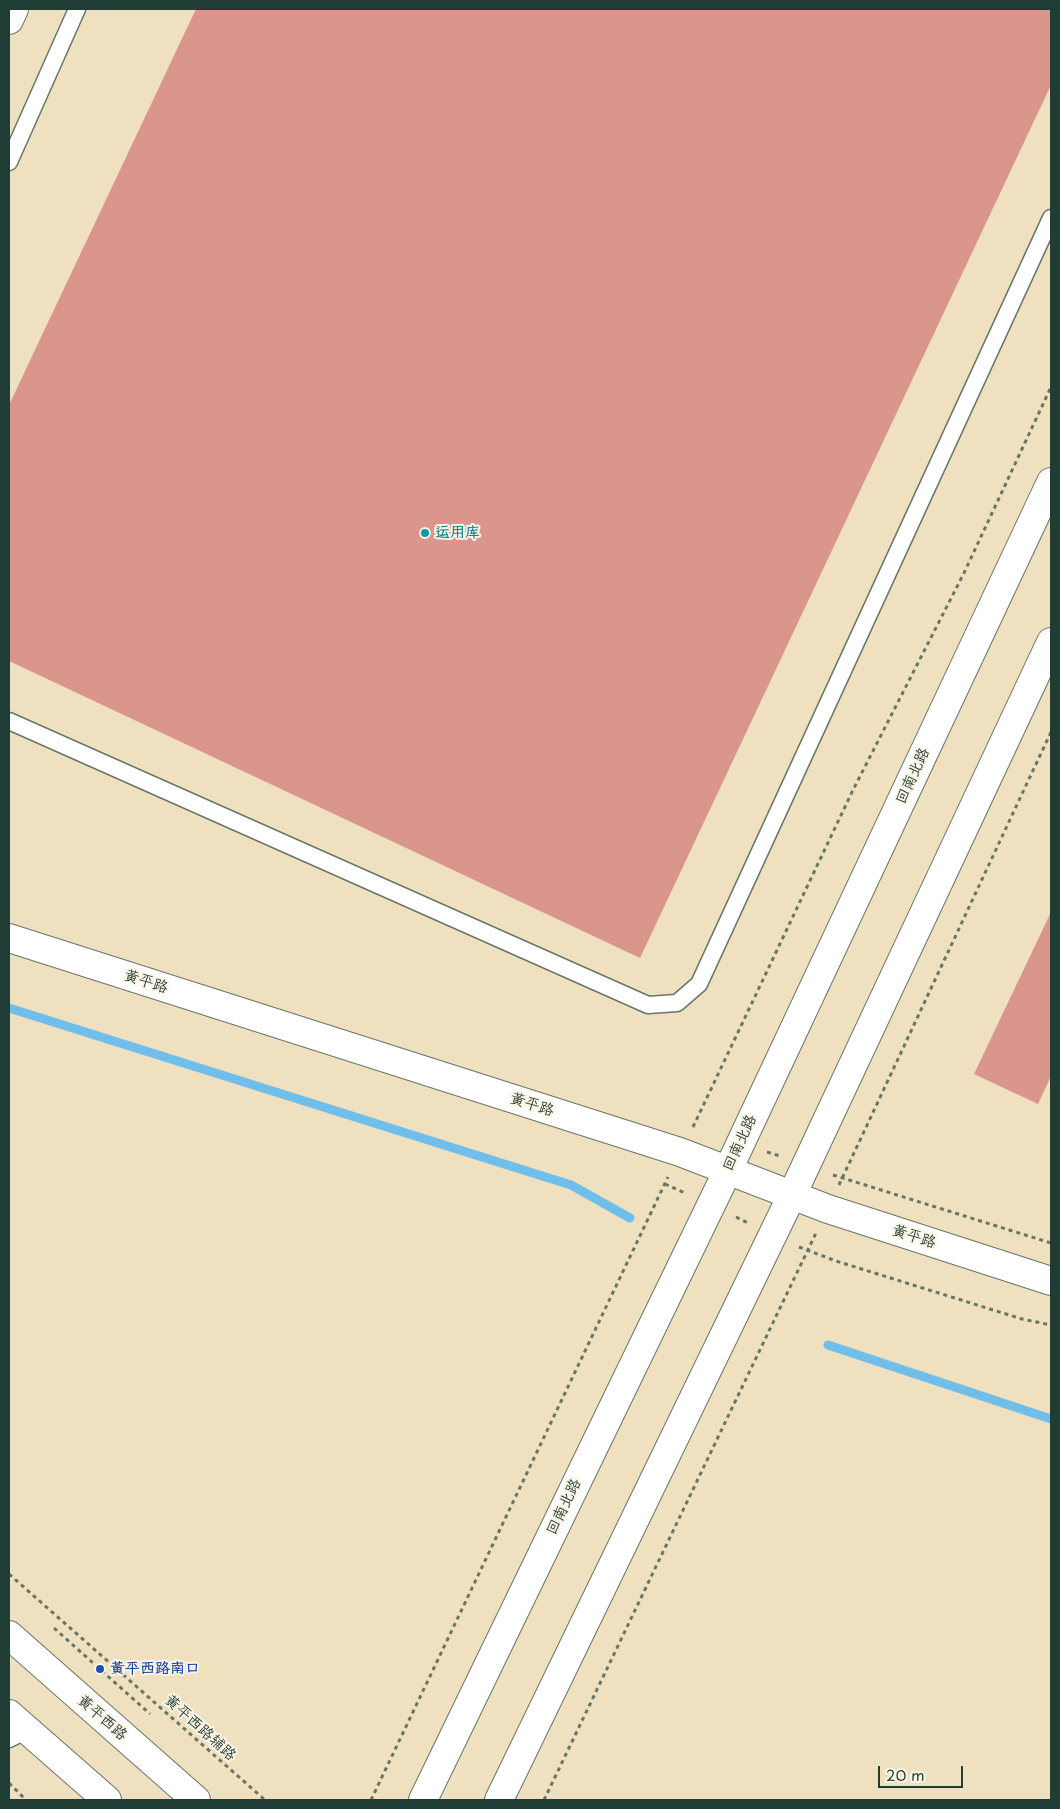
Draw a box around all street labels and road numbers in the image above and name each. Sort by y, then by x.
street label: 回南北路 [892,745,934,807]
street label: 黄平路 [122,966,170,998]
street label: 黄平路 [508,1089,556,1121]
street label: 回南北路 [719,1112,761,1174]
street label: 黄平路 [890,1221,938,1253]
street label: 回南北路 [543,1476,585,1538]
street label: 黄平西路辅路 [161,1691,239,1765]
street label: 黄平西路 [73,1692,131,1744]

